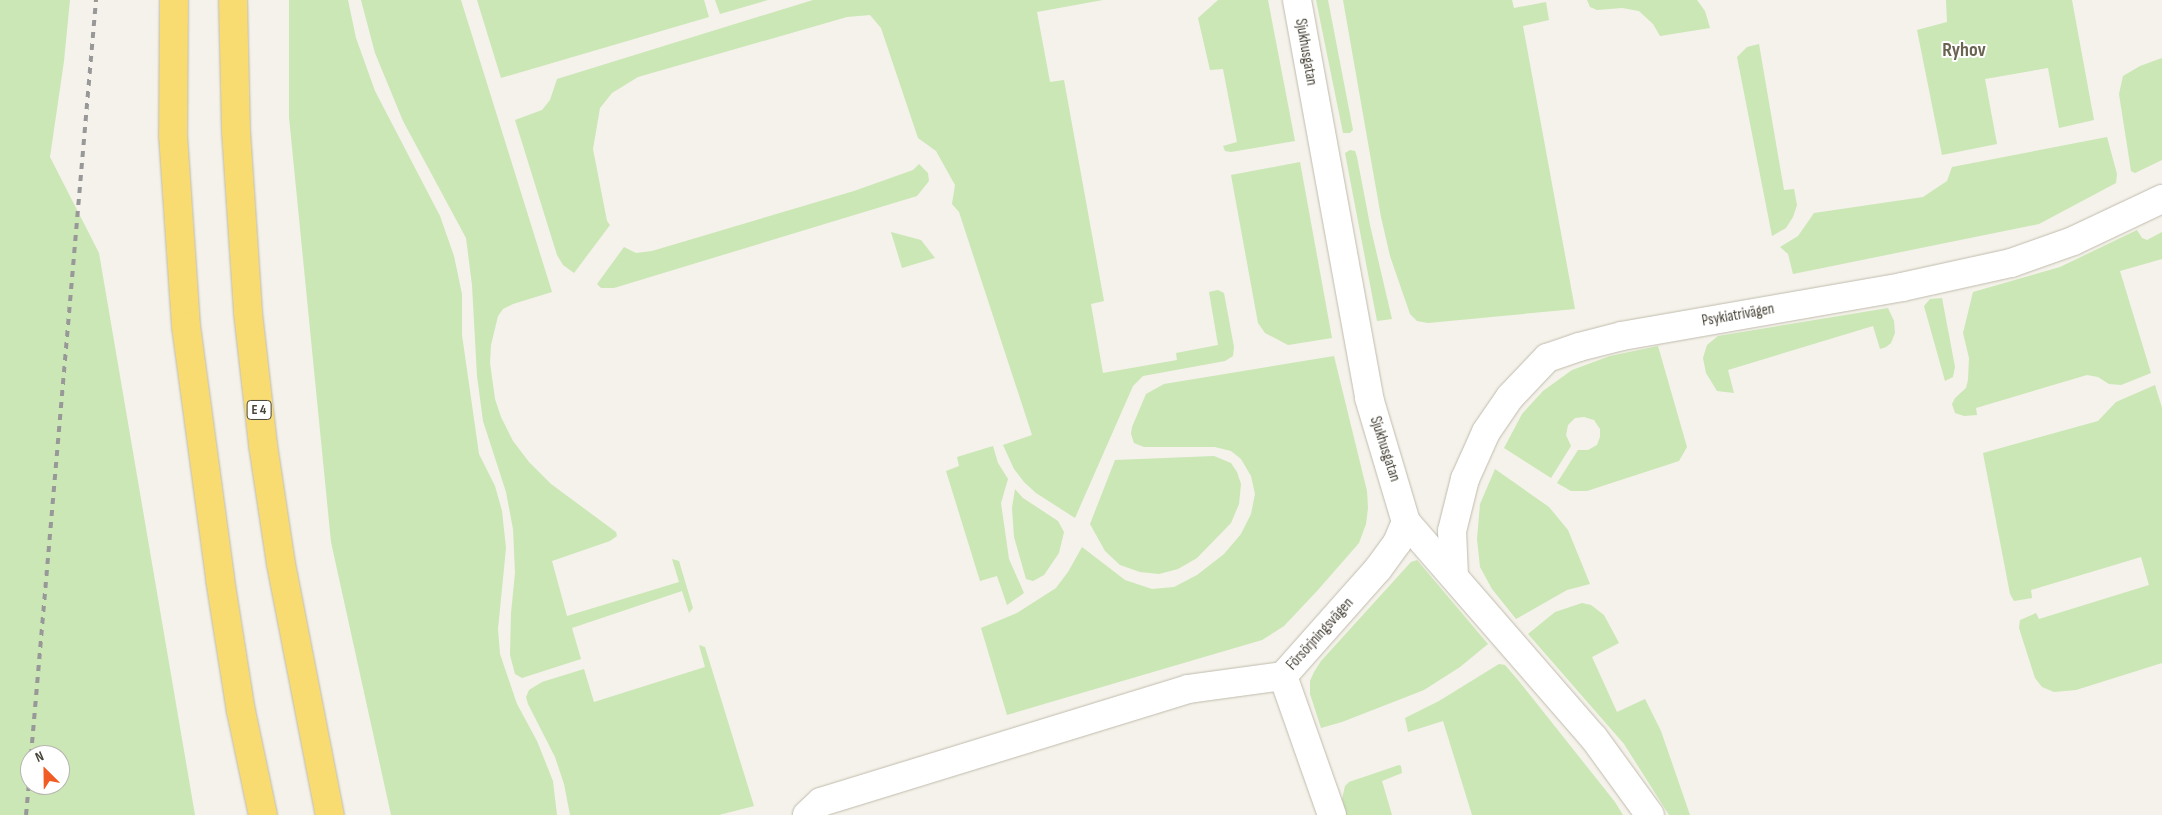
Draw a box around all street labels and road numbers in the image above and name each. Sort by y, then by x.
street label: Sjukhusgatan [1291,17,1321,87]
street label: Psykiatrivägen [1700,300,1776,330]
road number: E 4 [246,398,272,422]
street label: Sjukhusgatan [1366,414,1404,484]
street label: Försörjningsvägen [1283,594,1357,674]

